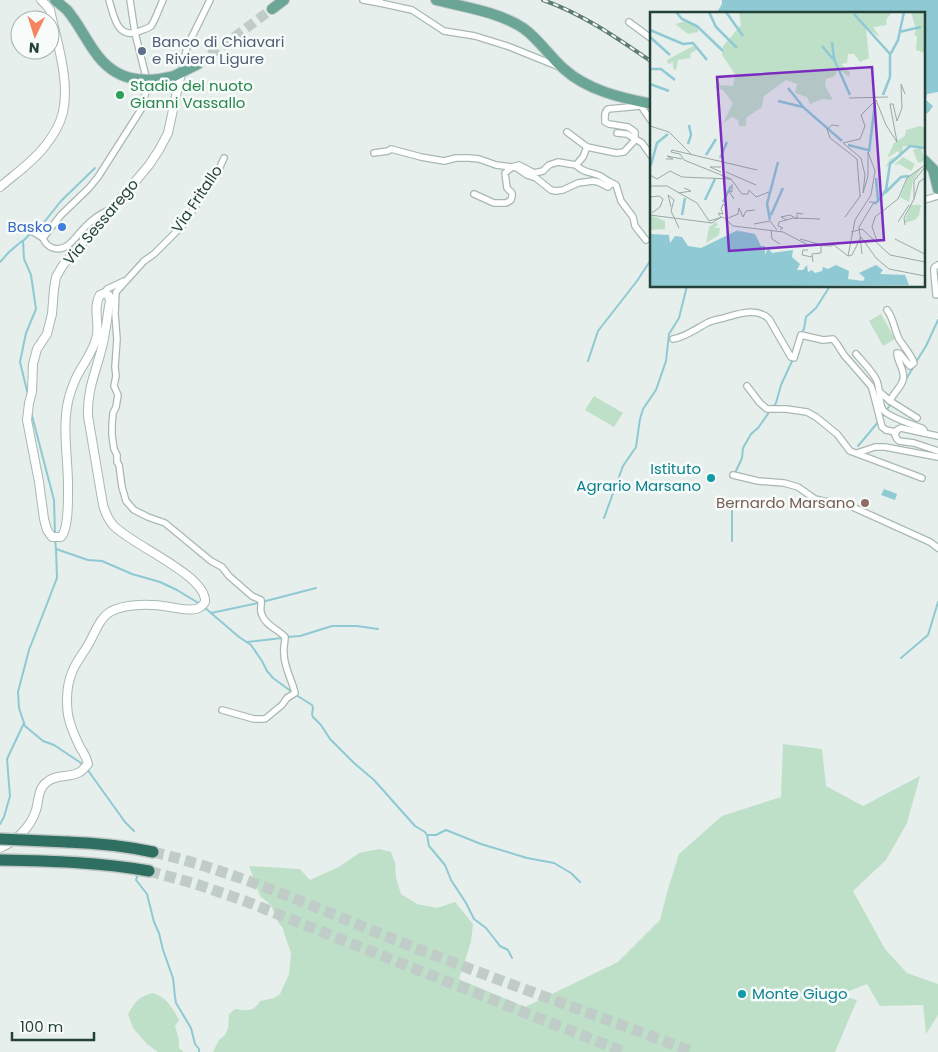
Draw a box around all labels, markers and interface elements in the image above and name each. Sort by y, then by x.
north arrow [10,10,60,60]
inset map [650,12,926,288]
place label: Banco di Chiavari e Riviera Ligure [152,31,284,69]
text: N [28,38,40,58]
marker: Banco di Chiavari e Riviera Ligure [136,45,148,57]
place label: Stadio del nuoto Gianni Vassallo [130,75,253,113]
marker: Stadio del nuoto Gianni Vassallo [114,89,126,101]
street label: Via Fritallo [166,161,227,237]
street label: Via Sessarego [58,174,143,269]
place label: Basko [8,216,52,237]
marker: Basko [56,221,68,233]
place label: Istituto Agrario Marsano [576,458,701,496]
marker: Istituto Agrario Marsano [705,472,717,484]
place label: Bernardo Marsano [716,492,855,513]
marker: Bernardo Marsano [859,497,871,509]
place label: Monte Giugo [752,983,848,1004]
marker: Monte Giugo [736,988,748,1000]
scale bar [12,1010,95,1042]
text: 100 m [20,1016,63,1037]

